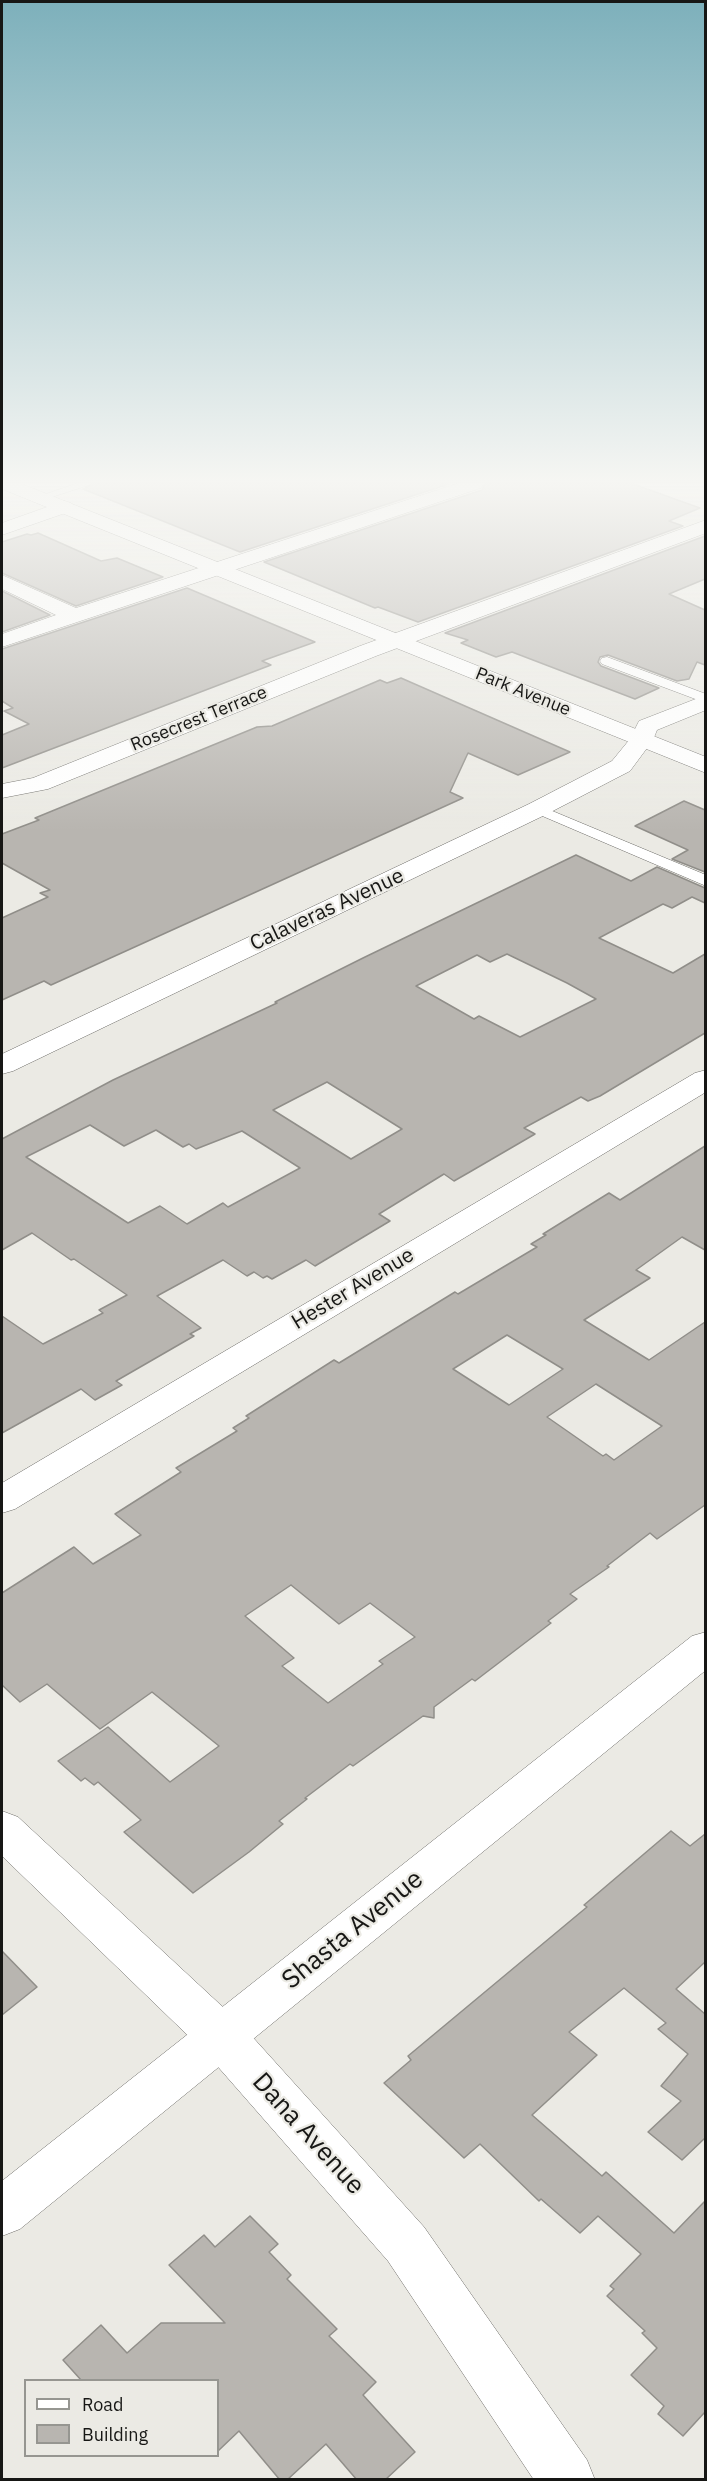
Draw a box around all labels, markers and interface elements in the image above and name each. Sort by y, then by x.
street label: Park Avenue [472,663,574,721]
street label: Rosecrest Terrace [128,682,270,756]
street label: Calaveras Avenue [246,863,408,957]
street label: Hester Avenue [287,1243,419,1335]
street label: Shasta Avenue [276,1864,430,1996]
street label: Dana Avenue [245,2067,371,2201]
legend [24,2379,219,2457]
text: Road [82,2393,123,2416]
text: Building [82,2423,148,2446]

